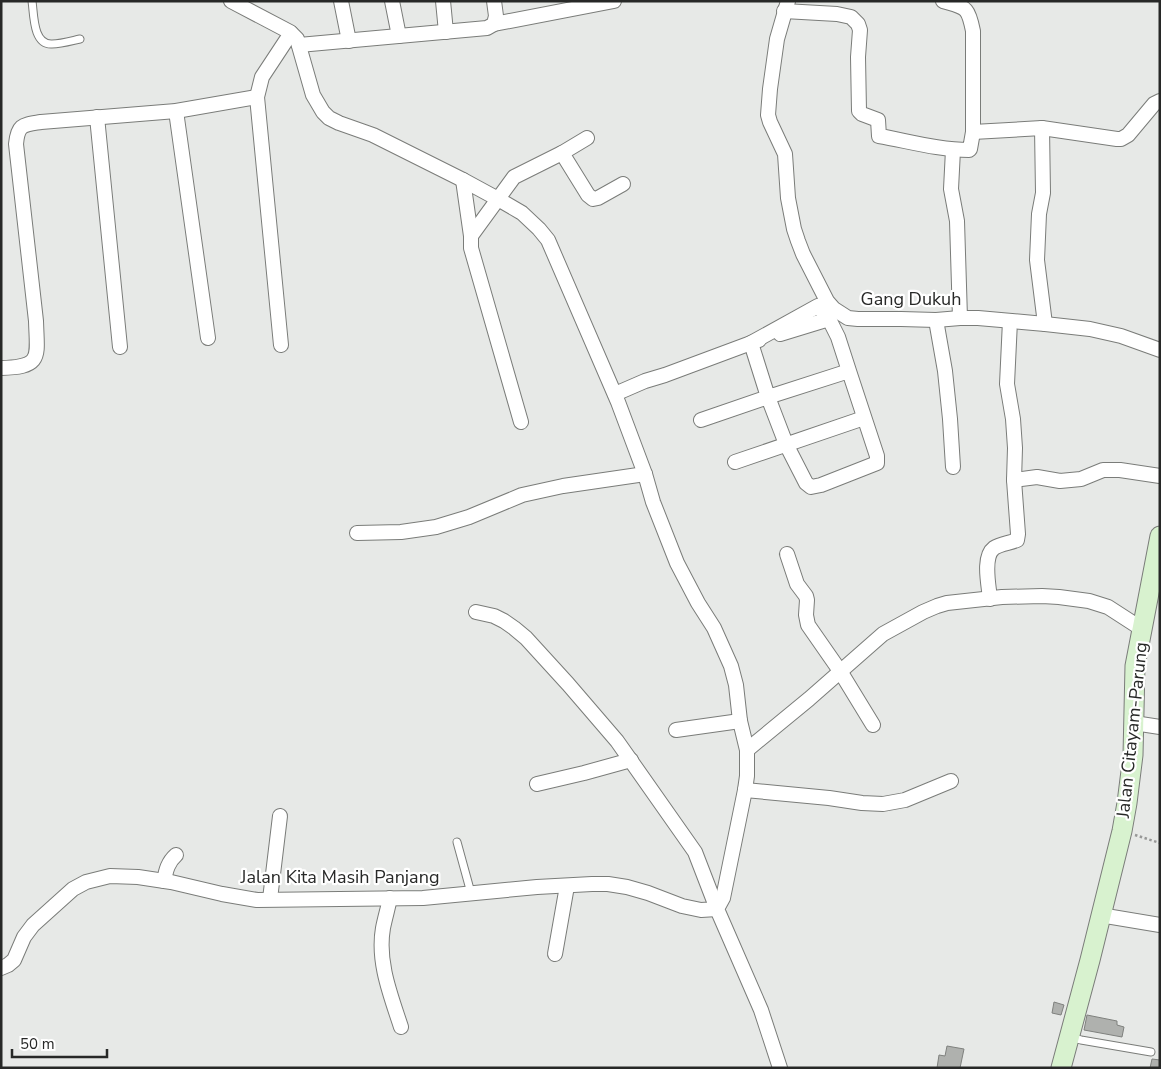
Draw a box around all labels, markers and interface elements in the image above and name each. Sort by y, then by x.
street label: Gang Dukuh [861,287,961,311]
street label: Jalan Citayam-Parung [1111,641,1153,820]
street label: Jalan Kita Masih Panjang [240,865,439,889]
scale bar [12,1026,108,1058]
text: 50 m [20,1034,55,1054]

